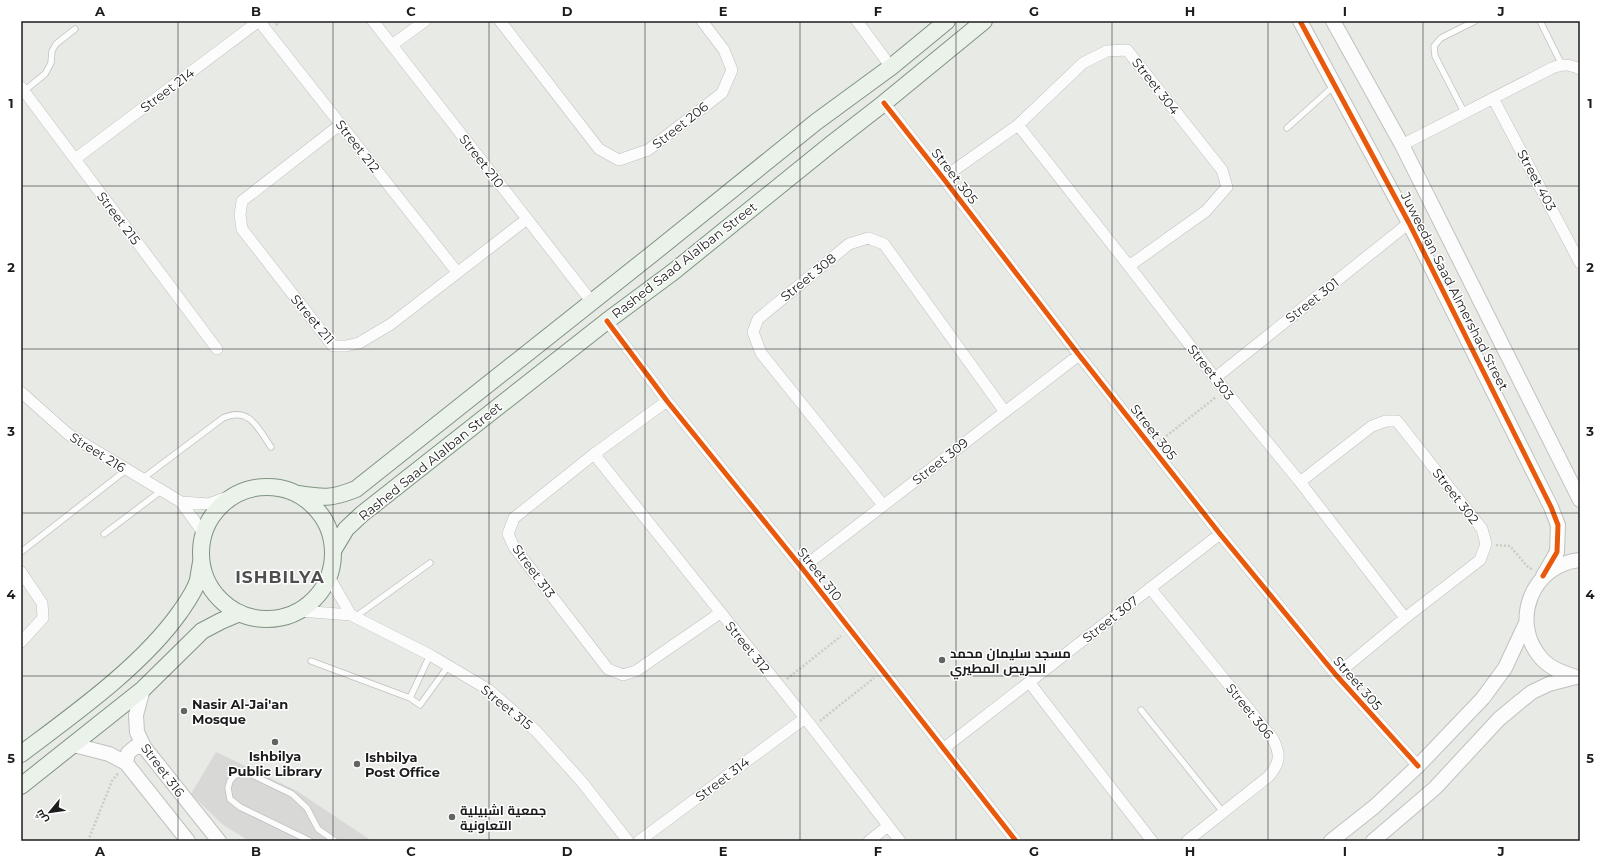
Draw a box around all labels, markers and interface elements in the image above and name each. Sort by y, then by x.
text: A [94,3,106,19]
text: B [251,3,261,19]
text: C [406,3,416,19]
text: D [562,3,573,19]
text: E [719,3,728,19]
text: F [874,3,882,19]
text: G [1029,3,1039,19]
text: H [1185,3,1195,19]
text: I [1343,3,1347,19]
text: J [1496,3,1505,19]
street label: Street 304 [1129,55,1183,118]
street label: Street 214 [137,64,197,115]
text: 1 [8,95,14,111]
text: 1 [1587,95,1593,111]
street label: Street 206 [649,98,711,152]
street label: Street 212 [333,117,383,175]
street label: Street 210 [456,131,508,191]
street label: Street 305 [928,145,982,207]
street label: Street 403 [1514,147,1560,213]
street label: Street 215 [94,188,144,248]
street label: Juweedan Saad Almershad Street [1397,188,1512,393]
street label: Rashed Saad Alalban Street [608,198,760,322]
street label: Street 308 [777,250,839,304]
text: 2 [7,259,15,275]
text: 2 [1586,259,1594,275]
street label: Street 301 [1282,274,1342,326]
street label: Street 211 [288,291,338,347]
street label: Street 303 [1184,341,1238,403]
street label: Rashed Saad Alalban Street [355,398,505,524]
street label: Street 305 [1127,401,1181,463]
text: 3 [6,423,15,439]
text: 3 [1585,423,1594,439]
street label: Street 216 [67,429,129,475]
street label: Street 309 [909,434,971,488]
street label: Street 302 [1429,465,1483,527]
street label: Street 313 [509,541,559,601]
street label: Street 310 [794,544,846,604]
district label: ISHBILYA [235,567,325,587]
text: 4 [7,586,16,602]
text: 4 [1586,586,1595,602]
street label: Street 307 [1079,592,1141,646]
street label: Street 312 [722,618,774,676]
place label: مسجد سليمان محمد الحريص المطيري [950,645,1071,680]
street label: Street 305 [1330,653,1386,713]
marker: مسجد سليمان محمد الحريص المطيري [937,655,947,665]
street label: Street 306 [1223,680,1277,742]
street label: Street 315 [478,681,536,733]
place label: Nasir Al-Jai'an Mosque [192,696,288,727]
marker: Nasir Al-Jai'an Mosque [179,706,189,716]
marker: Ishbilya Public Library [270,737,280,747]
street label: Street 316 [138,740,188,800]
place label: Ishbilya Public Library [228,748,322,779]
place label: Ishbilya Post Office [365,749,440,780]
text: 5 [7,750,15,766]
text: 5 [1586,750,1594,766]
street label: Street 314 [692,753,752,804]
marker: Ishbilya Post Office [352,759,362,769]
north arrow [30,792,70,832]
place label: جمعية اشبيلية التعاونية [460,802,546,834]
text: ش [32,807,51,826]
marker: جمعية اشبيلية التعاونية [447,812,457,822]
text: A [94,843,106,859]
text: B [251,843,261,859]
text: C [406,843,416,859]
text: D [562,843,573,859]
text: E [719,843,728,859]
text: F [874,843,882,859]
text: G [1029,843,1039,859]
text: H [1185,843,1195,859]
text: I [1343,843,1347,859]
text: J [1496,843,1505,859]

